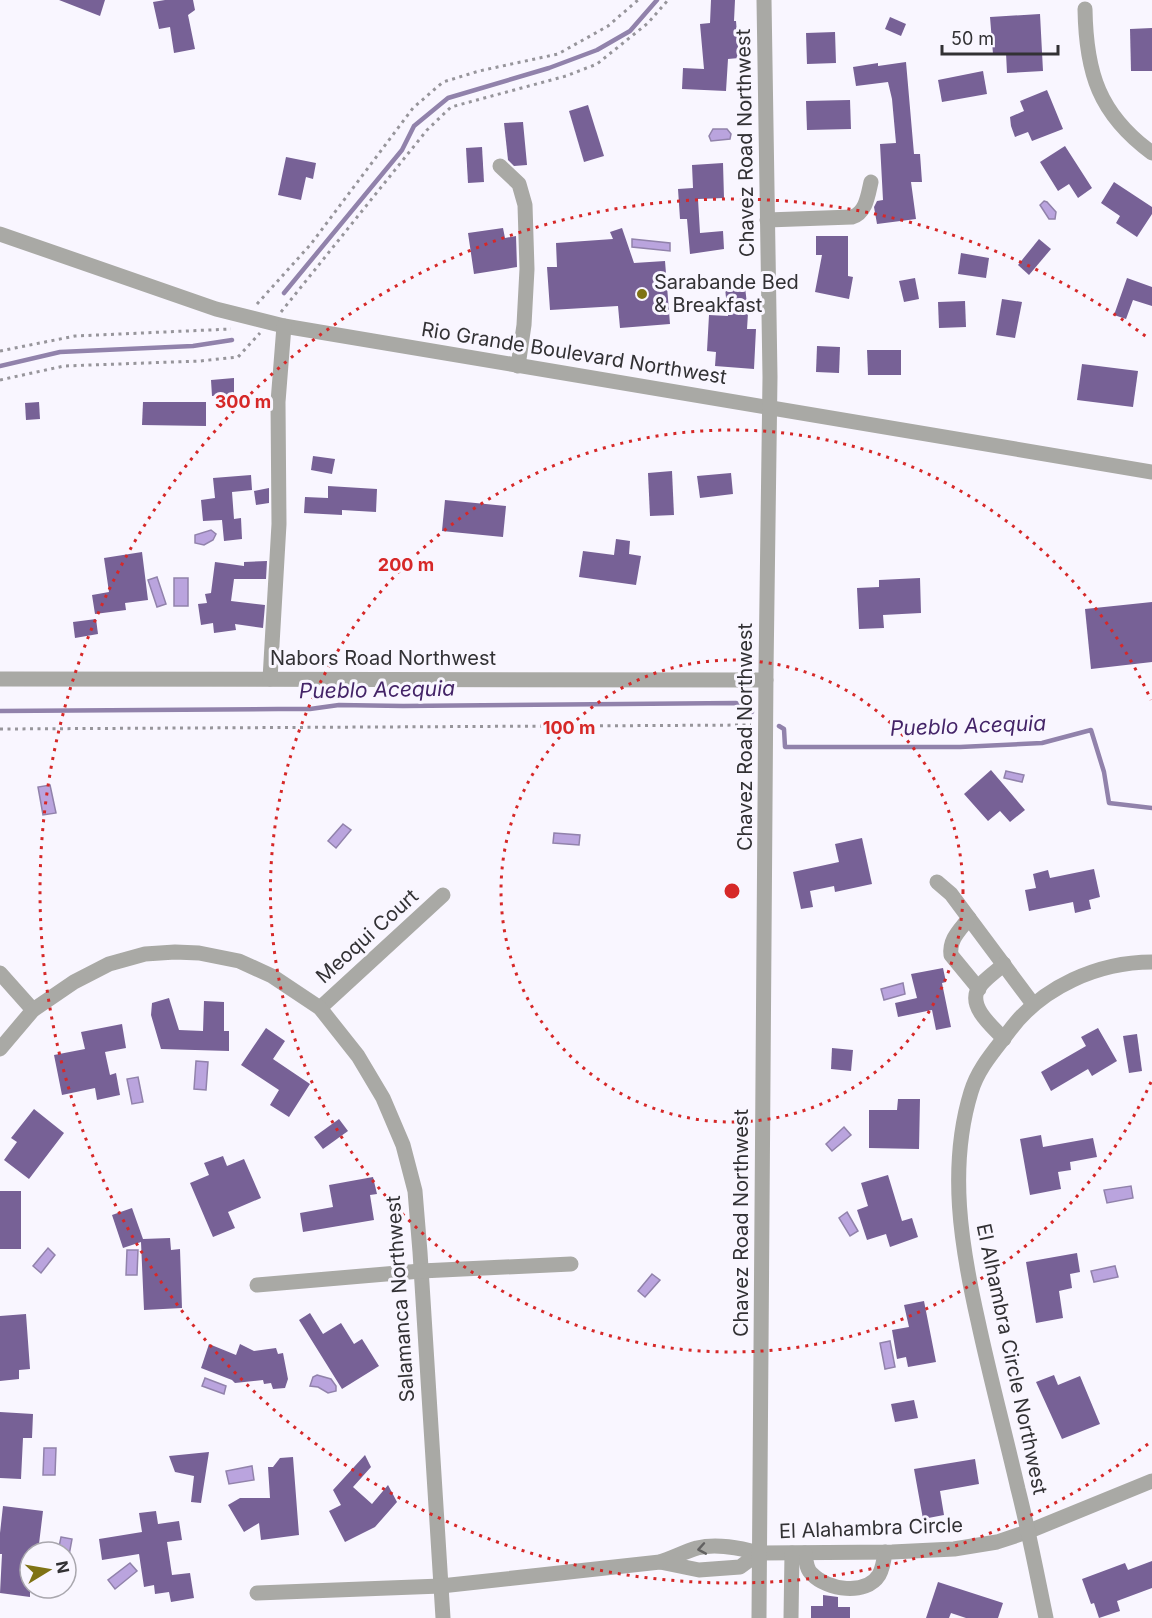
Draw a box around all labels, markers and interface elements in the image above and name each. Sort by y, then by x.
scale bar [942,18,1058,56]
street label: Chavez Road Northwest [731,28,759,257]
text: 50 m [951,28,994,49]
place label: Sarabande Bed & Breakfast [654,270,799,317]
marker: Sarabande Bed & Breakfast [635,287,649,301]
street label: Rio Grande Boulevard Northwest [420,317,729,389]
text: 300 m [215,391,271,412]
text: 200 m [378,554,434,575]
street label: Chavez Road Northwest [733,622,757,851]
street label: Nabors Road Northwest [270,646,497,670]
water label: Pueblo Acequia [299,676,455,703]
water label: Pueblo Acequia [889,710,1047,741]
text: 100 m [543,717,595,738]
centre of rings [722,881,742,901]
street label: Meoqui Court [311,884,423,988]
street label: Chavez Road Northwest [729,1108,753,1337]
street label: Salamanca Northwest [381,1194,419,1403]
street label: El Alhambra Circle Northwest [972,1221,1053,1497]
street label: El Alahambra Circle [779,1513,963,1543]
north arrow [18,1540,78,1600]
one-way arrow [697,1542,707,1554]
text: N [52,1559,74,1575]

